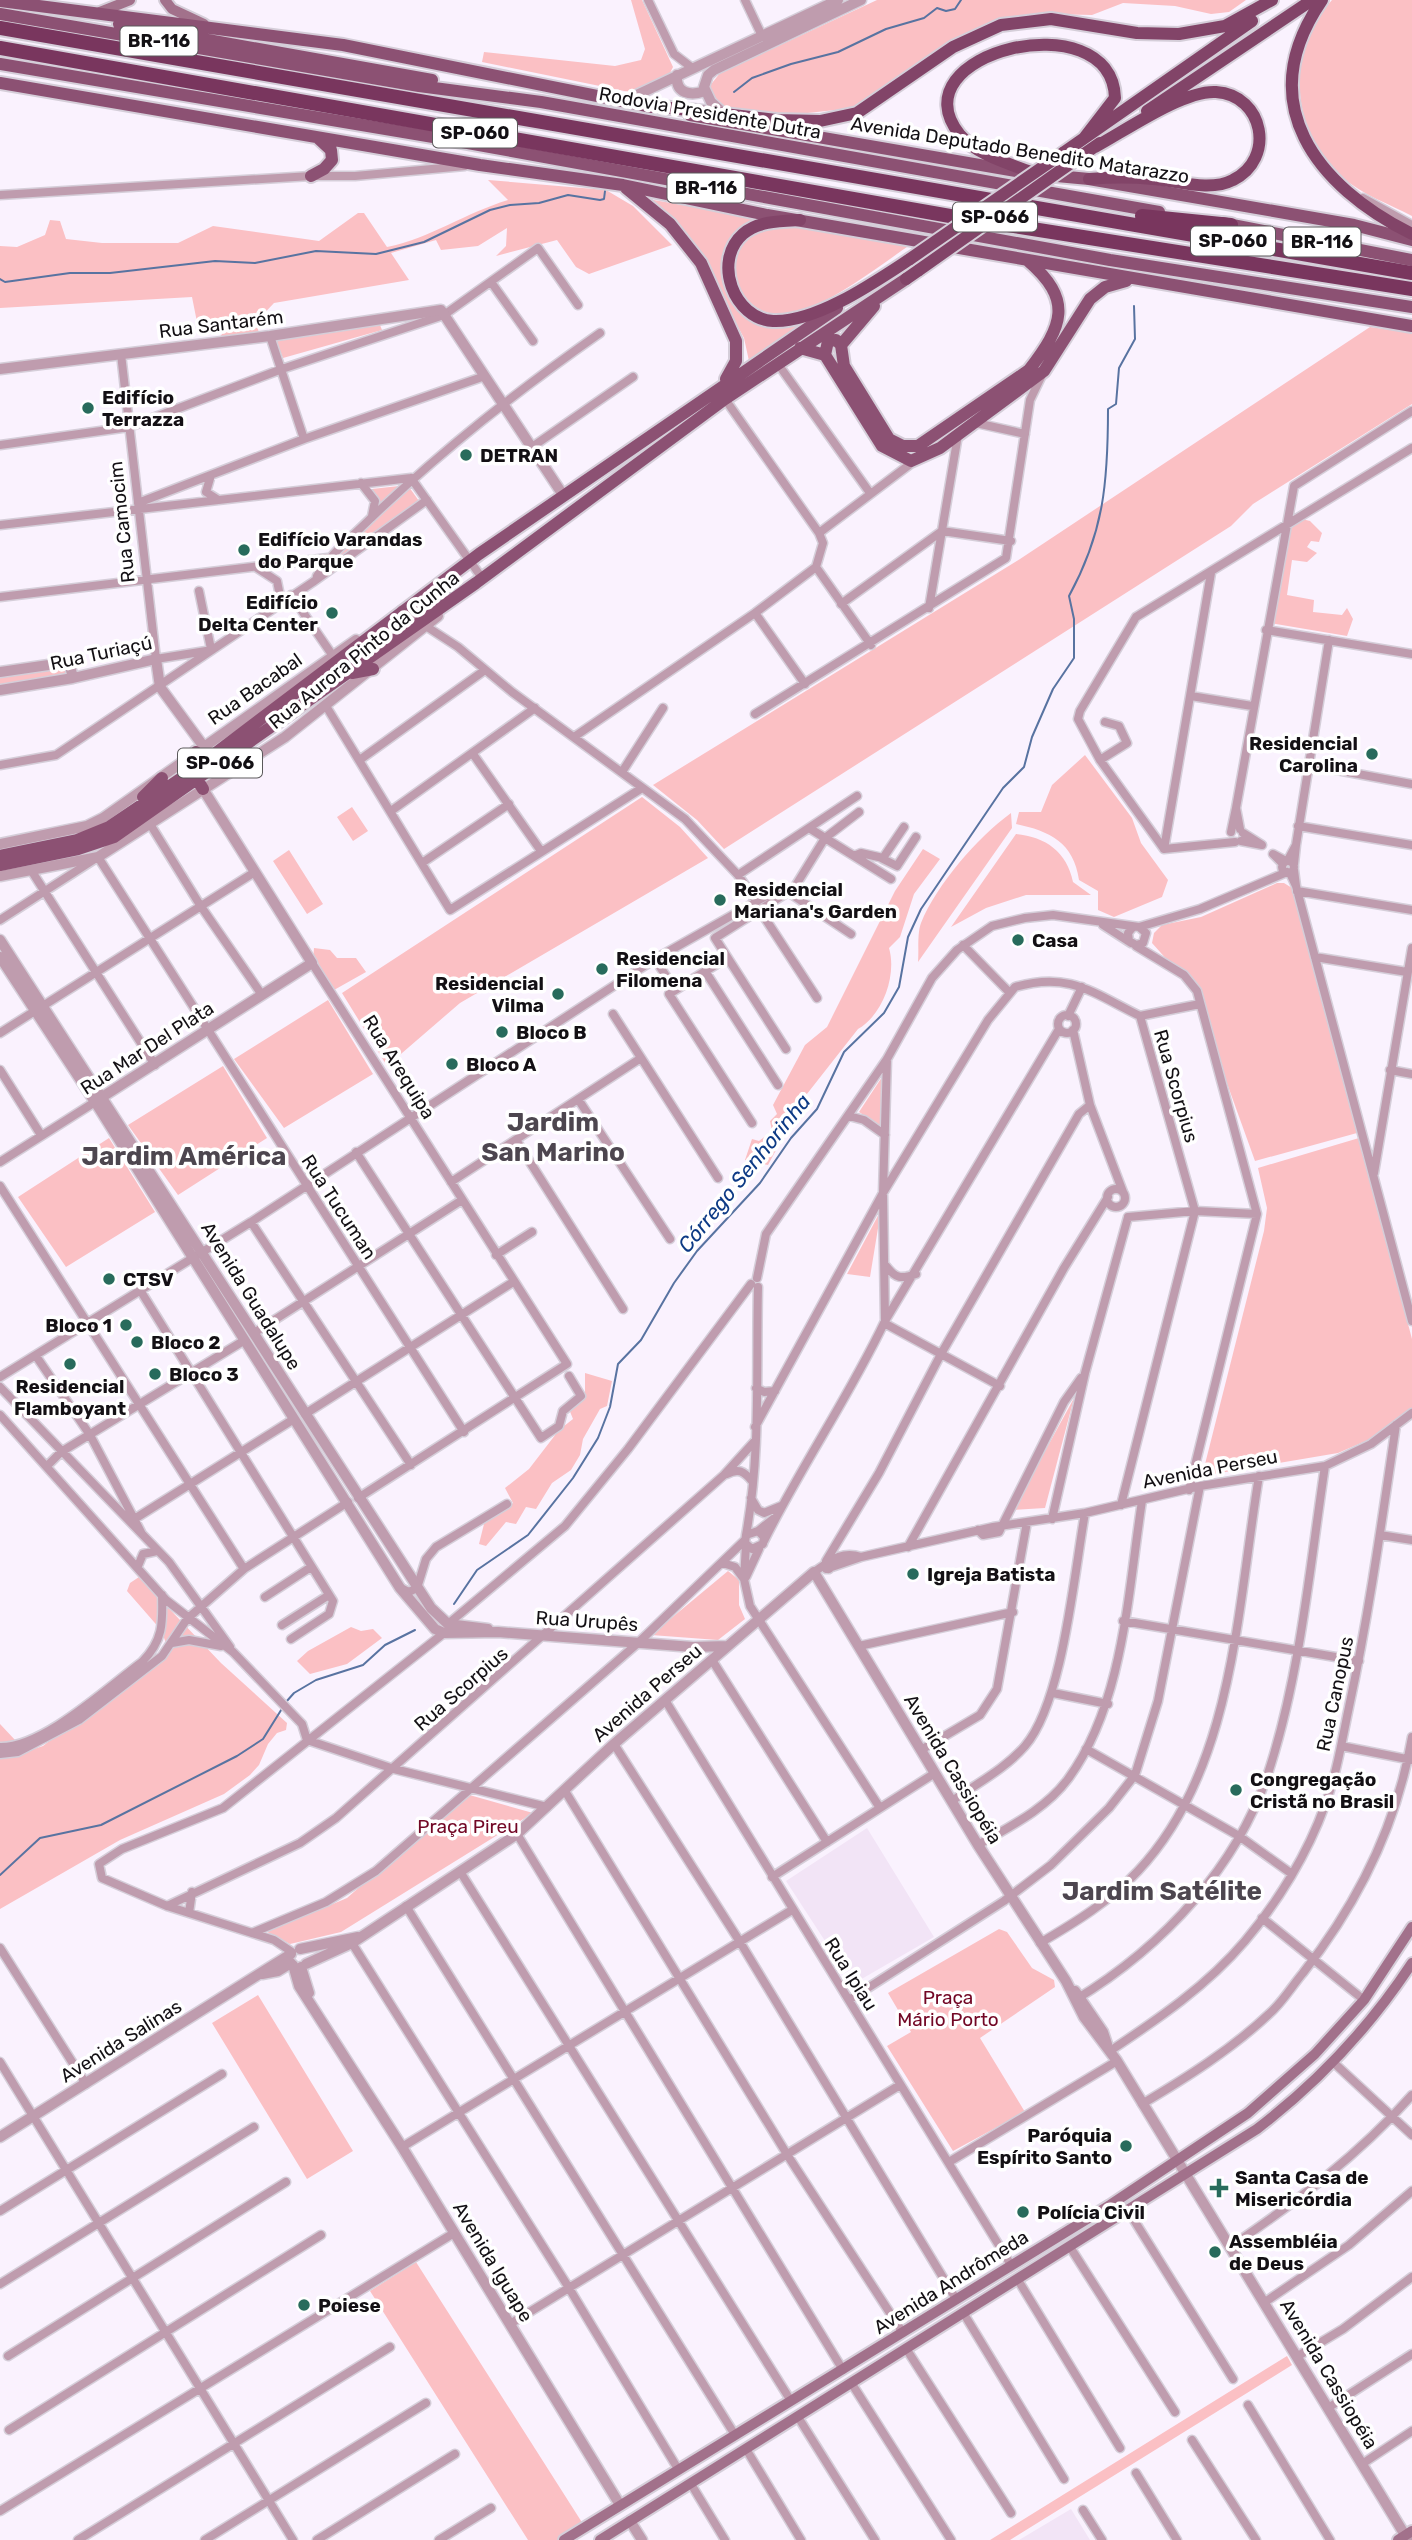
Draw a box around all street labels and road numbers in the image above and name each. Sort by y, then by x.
road number: BR-116 [120,26,198,56]
street label: Rodovia Presidente Dutra [597,82,823,144]
street label: Avenida Deputado Benedito Matarazzo [849,112,1191,188]
road number: SP-060 [433,118,517,148]
road number: BR-116 [668,174,744,202]
road number: SP-066 [953,202,1037,232]
road number: SP-060 [1191,227,1275,256]
road number: BR-116 [1284,228,1360,256]
street label: Rua Santarém [157,305,285,343]
street label: Rua Camocim [104,460,140,584]
street label: Rua Aurora Pinto da Cunha [264,566,464,734]
street label: Rua Turiaçú [48,631,154,675]
street label: Rua Bacabal [204,648,306,730]
road number: SP-066 [178,748,262,778]
street label: Rua Mar Del Plata [76,996,218,1100]
street label: Rua Arequipa [358,1011,440,1123]
street label: Rua Scorpius [1149,1027,1203,1145]
street label: Rua Tucuman [297,1150,381,1264]
street label: Avenida Guadalupe [196,1218,306,1374]
street label: Avenida Perseu [1140,1445,1280,1493]
street label: Rua Urupês [535,1606,639,1636]
street label: Rua Canopus [1312,1634,1358,1754]
street label: Avenida Perseu [588,1639,706,1747]
street label: Rua Scorpius [409,1642,513,1736]
street label: Avenida Cassiopéia [899,1690,1007,1848]
street label: Rua Ipiau [820,1933,882,2015]
street label: Avenida Salinas [56,1994,186,2088]
street label: Avenida Iguape [448,2198,538,2326]
street label: Avenida Andrômeda [870,2225,1032,2339]
street label: Avenida Cassiopéia [1275,2295,1383,2453]

